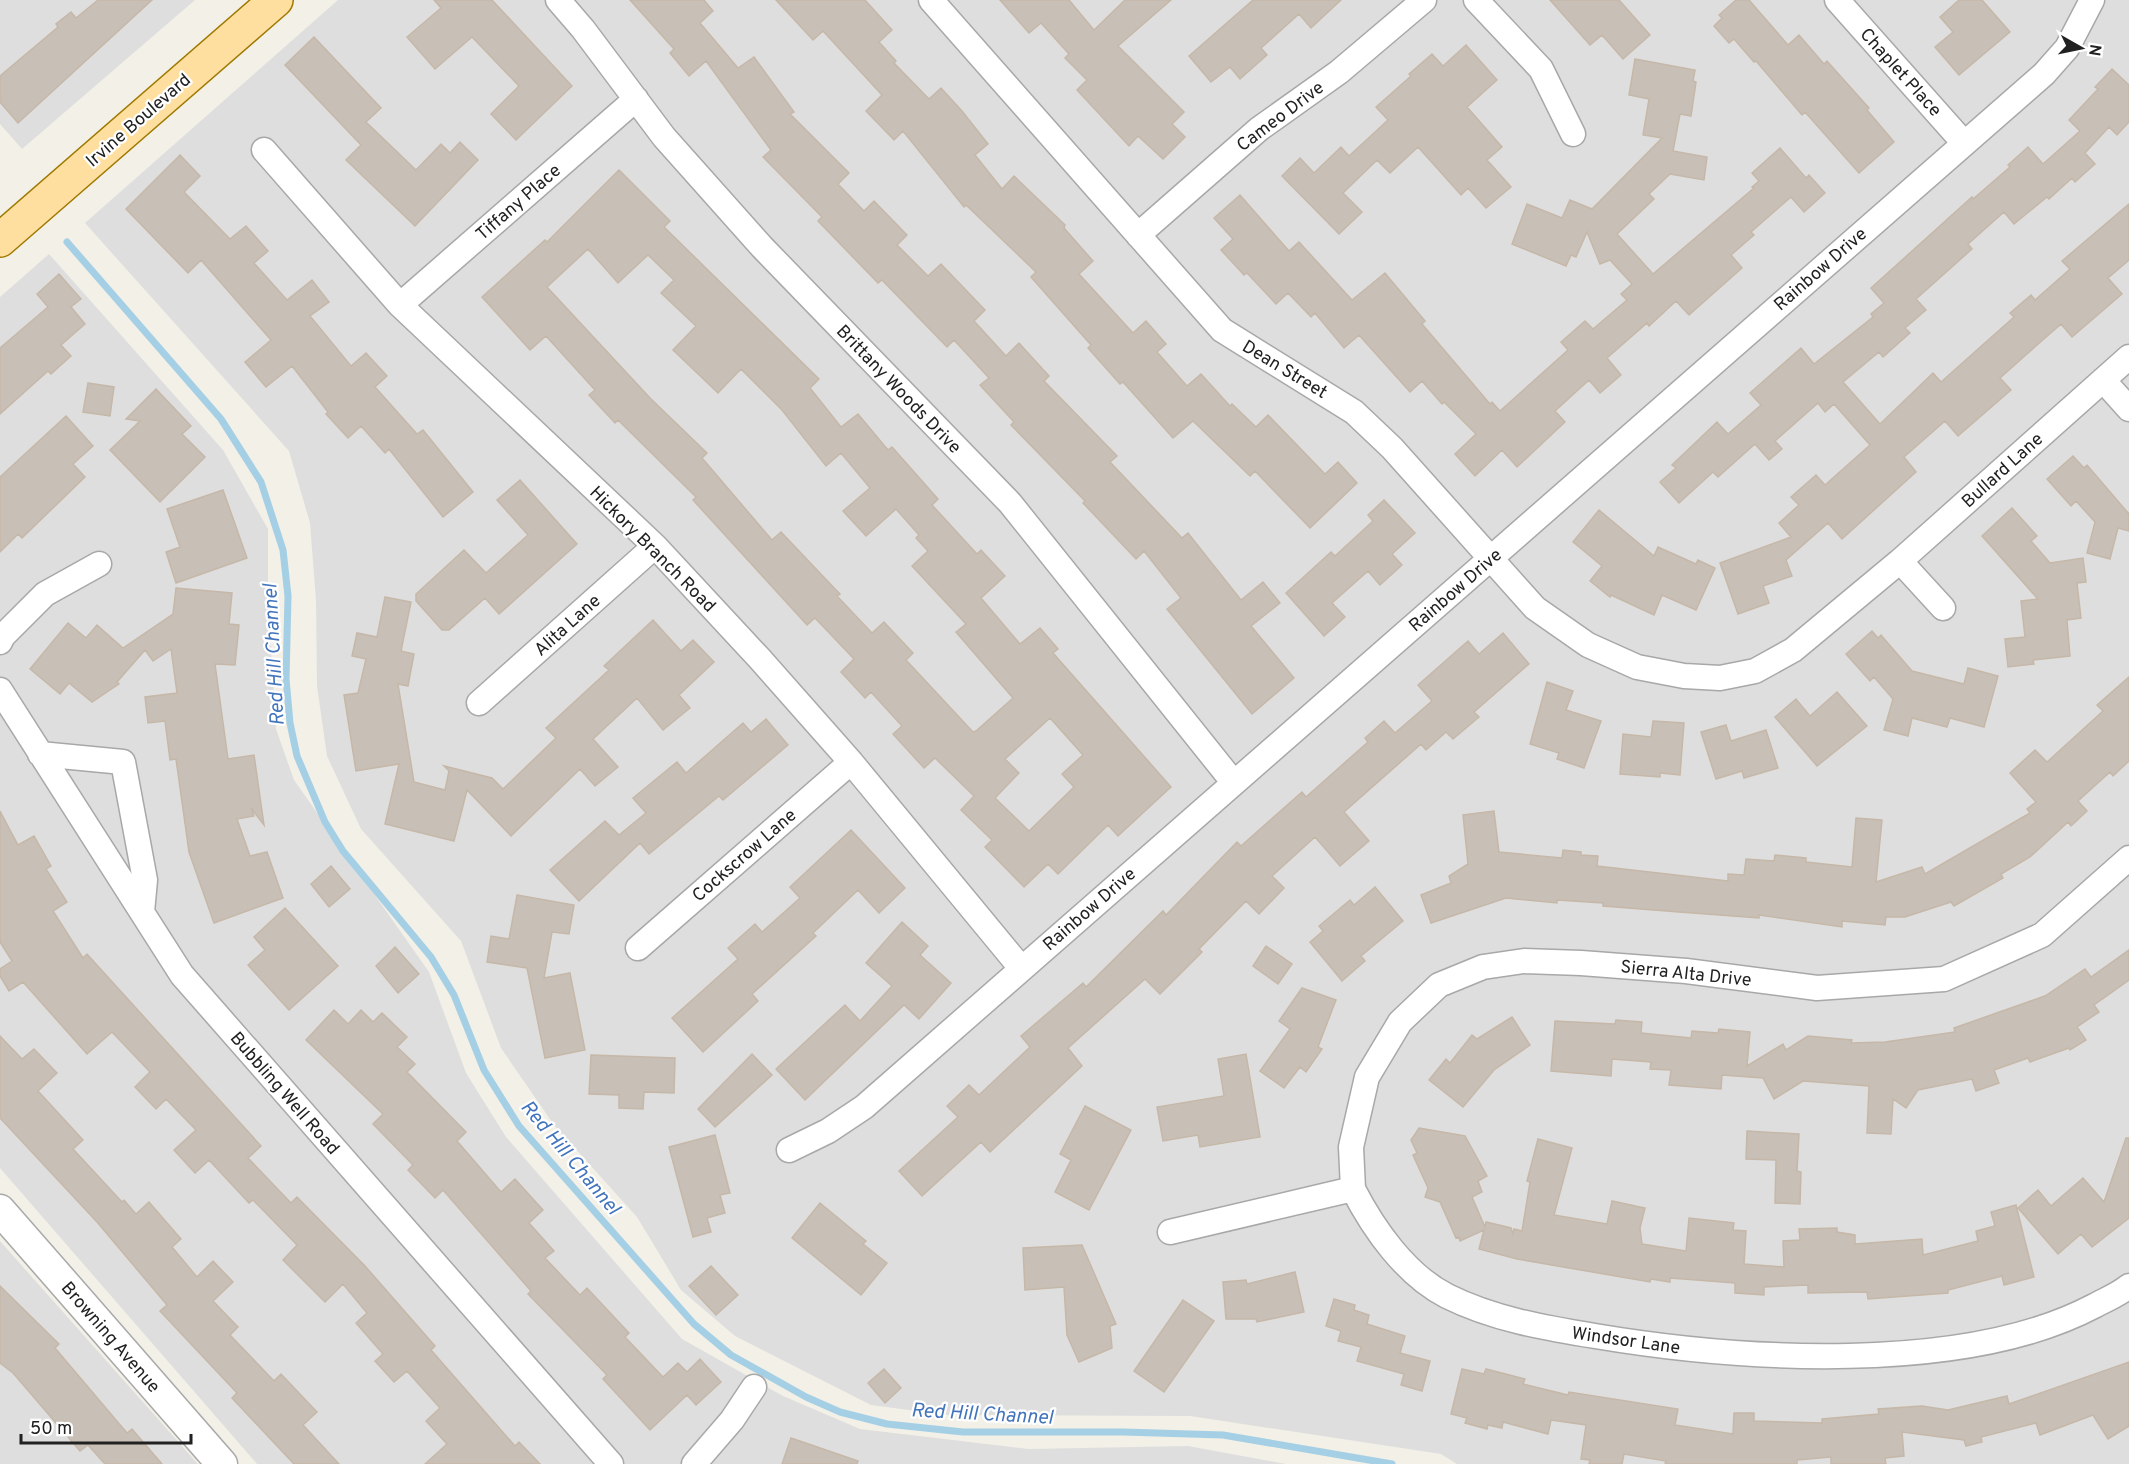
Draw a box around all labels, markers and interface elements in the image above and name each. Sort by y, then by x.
north arrow [2051,18,2111,78]
street label: Chaplet Place [1854,24,1946,122]
text: N [2083,43,2105,57]
street label: Irvine Boulevard [82,69,196,173]
street label: Cameo Drive [1233,77,1329,158]
street label: Tiffany Place [472,160,566,246]
street label: Rainbow Drive [1770,223,1872,317]
street label: Brittany Woods Drive [830,321,965,459]
street label: Dean Street [1237,336,1331,405]
street label: Bullard Lane [1957,429,2049,514]
street label: Hickory Branch Road [584,482,720,618]
street label: Rainbow Drive [1405,544,1507,638]
water label: Red Hill Channel [258,582,292,727]
street label: Alita Lane [530,590,606,662]
street label: Cockscrow Lane [688,805,802,908]
street label: Rainbow Drive [1039,863,1141,957]
street label: Sierra Alta Drive [1619,956,1753,993]
street label: Bubbling Well Road [224,1028,344,1160]
water label: Red Hill Channel [514,1095,626,1222]
street label: Browning Avenue [55,1278,164,1398]
street label: Windsor Lane [1570,1322,1682,1360]
water label: Red Hill Channel [910,1398,1054,1432]
scale bar [21,1407,190,1445]
text: 50 m [30,1418,72,1441]

